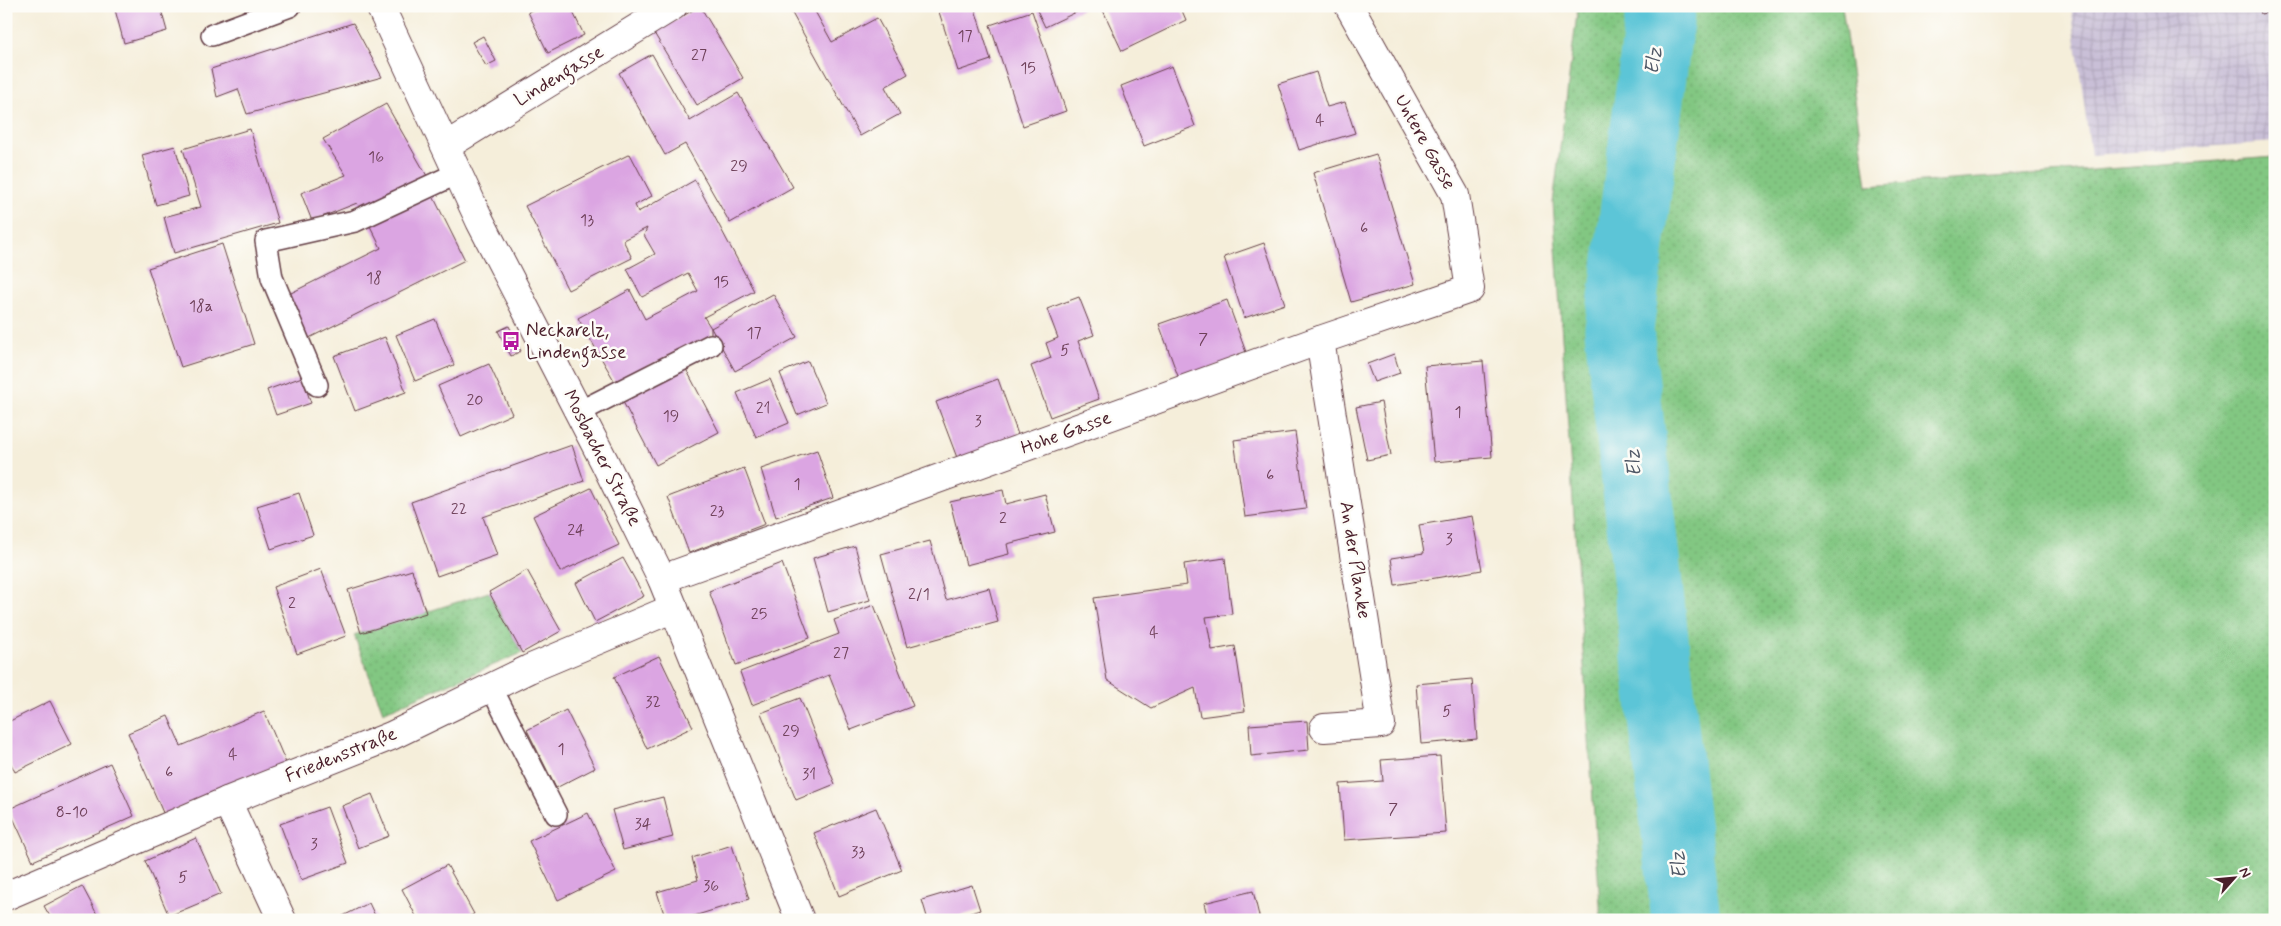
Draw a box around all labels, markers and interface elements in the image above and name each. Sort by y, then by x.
house number: 17 [957,26,973,47]
street label: Lindengasse [510,39,610,115]
house number: 27 [691,45,707,66]
water label: Elz [1639,45,1669,76]
house number: 15 [1020,58,1036,79]
street label: Untere Gasse [1389,90,1461,194]
house number: 4 [1315,110,1325,131]
house number: 16 [368,147,384,168]
house number: 29 [730,156,748,177]
house number: 13 [580,210,594,231]
house number: 6 [1360,218,1368,239]
house number: 18 [366,268,382,289]
house number: 15 [713,272,729,293]
house number: 18a [189,296,213,317]
place label: Neckarelz, Lindengasse [526,318,626,368]
house number: 17 [746,323,762,344]
house number: 7 [1198,329,1208,350]
bus stop icon: Neckarelz, Lindengasse [500,330,522,352]
house number: 5 [1060,340,1070,361]
street label: Mosbacher Straße [557,385,647,531]
house number: 20 [467,390,484,411]
house number: 21 [756,398,770,419]
house number: 1 [1454,402,1462,423]
street label: Hohe Gasse [1017,405,1115,461]
house number: 19 [663,406,679,427]
house number: 3 [974,411,982,432]
water label: Elz [1619,448,1649,478]
house number: 6 [1266,465,1274,486]
house number: 1 [793,474,801,495]
house number: 22 [451,499,467,520]
street label: An der Planke [1333,500,1377,620]
house number: 23 [710,501,725,522]
house number: 2 [999,508,1007,529]
house number: 24 [567,520,585,541]
house number: 3 [1445,529,1453,550]
house number: 2/1 [908,584,930,605]
house number: 2 [288,593,296,614]
house number: 25 [751,604,767,625]
house number: 4 [1149,622,1159,643]
house number: 27 [833,643,849,664]
house number: 32 [645,692,661,713]
house number: 5 [1442,701,1452,722]
street label: Friedensstraße [281,721,401,789]
house number: 29 [782,721,800,742]
house number: 1 [557,739,565,760]
house number: 4 [228,744,238,765]
house number: 6 [165,762,173,783]
house number: 31 [802,764,816,785]
house number: 7 [1388,799,1398,820]
house number: 8-10 [56,802,88,823]
house number: 34 [635,814,652,835]
house number: 3 [310,834,318,855]
house number: 33 [851,842,865,863]
water label: Elz [1664,850,1694,880]
north arrow [2208,854,2258,904]
text: N [2235,864,2255,881]
house number: 5 [178,867,188,888]
house number: 36 [703,876,719,897]

